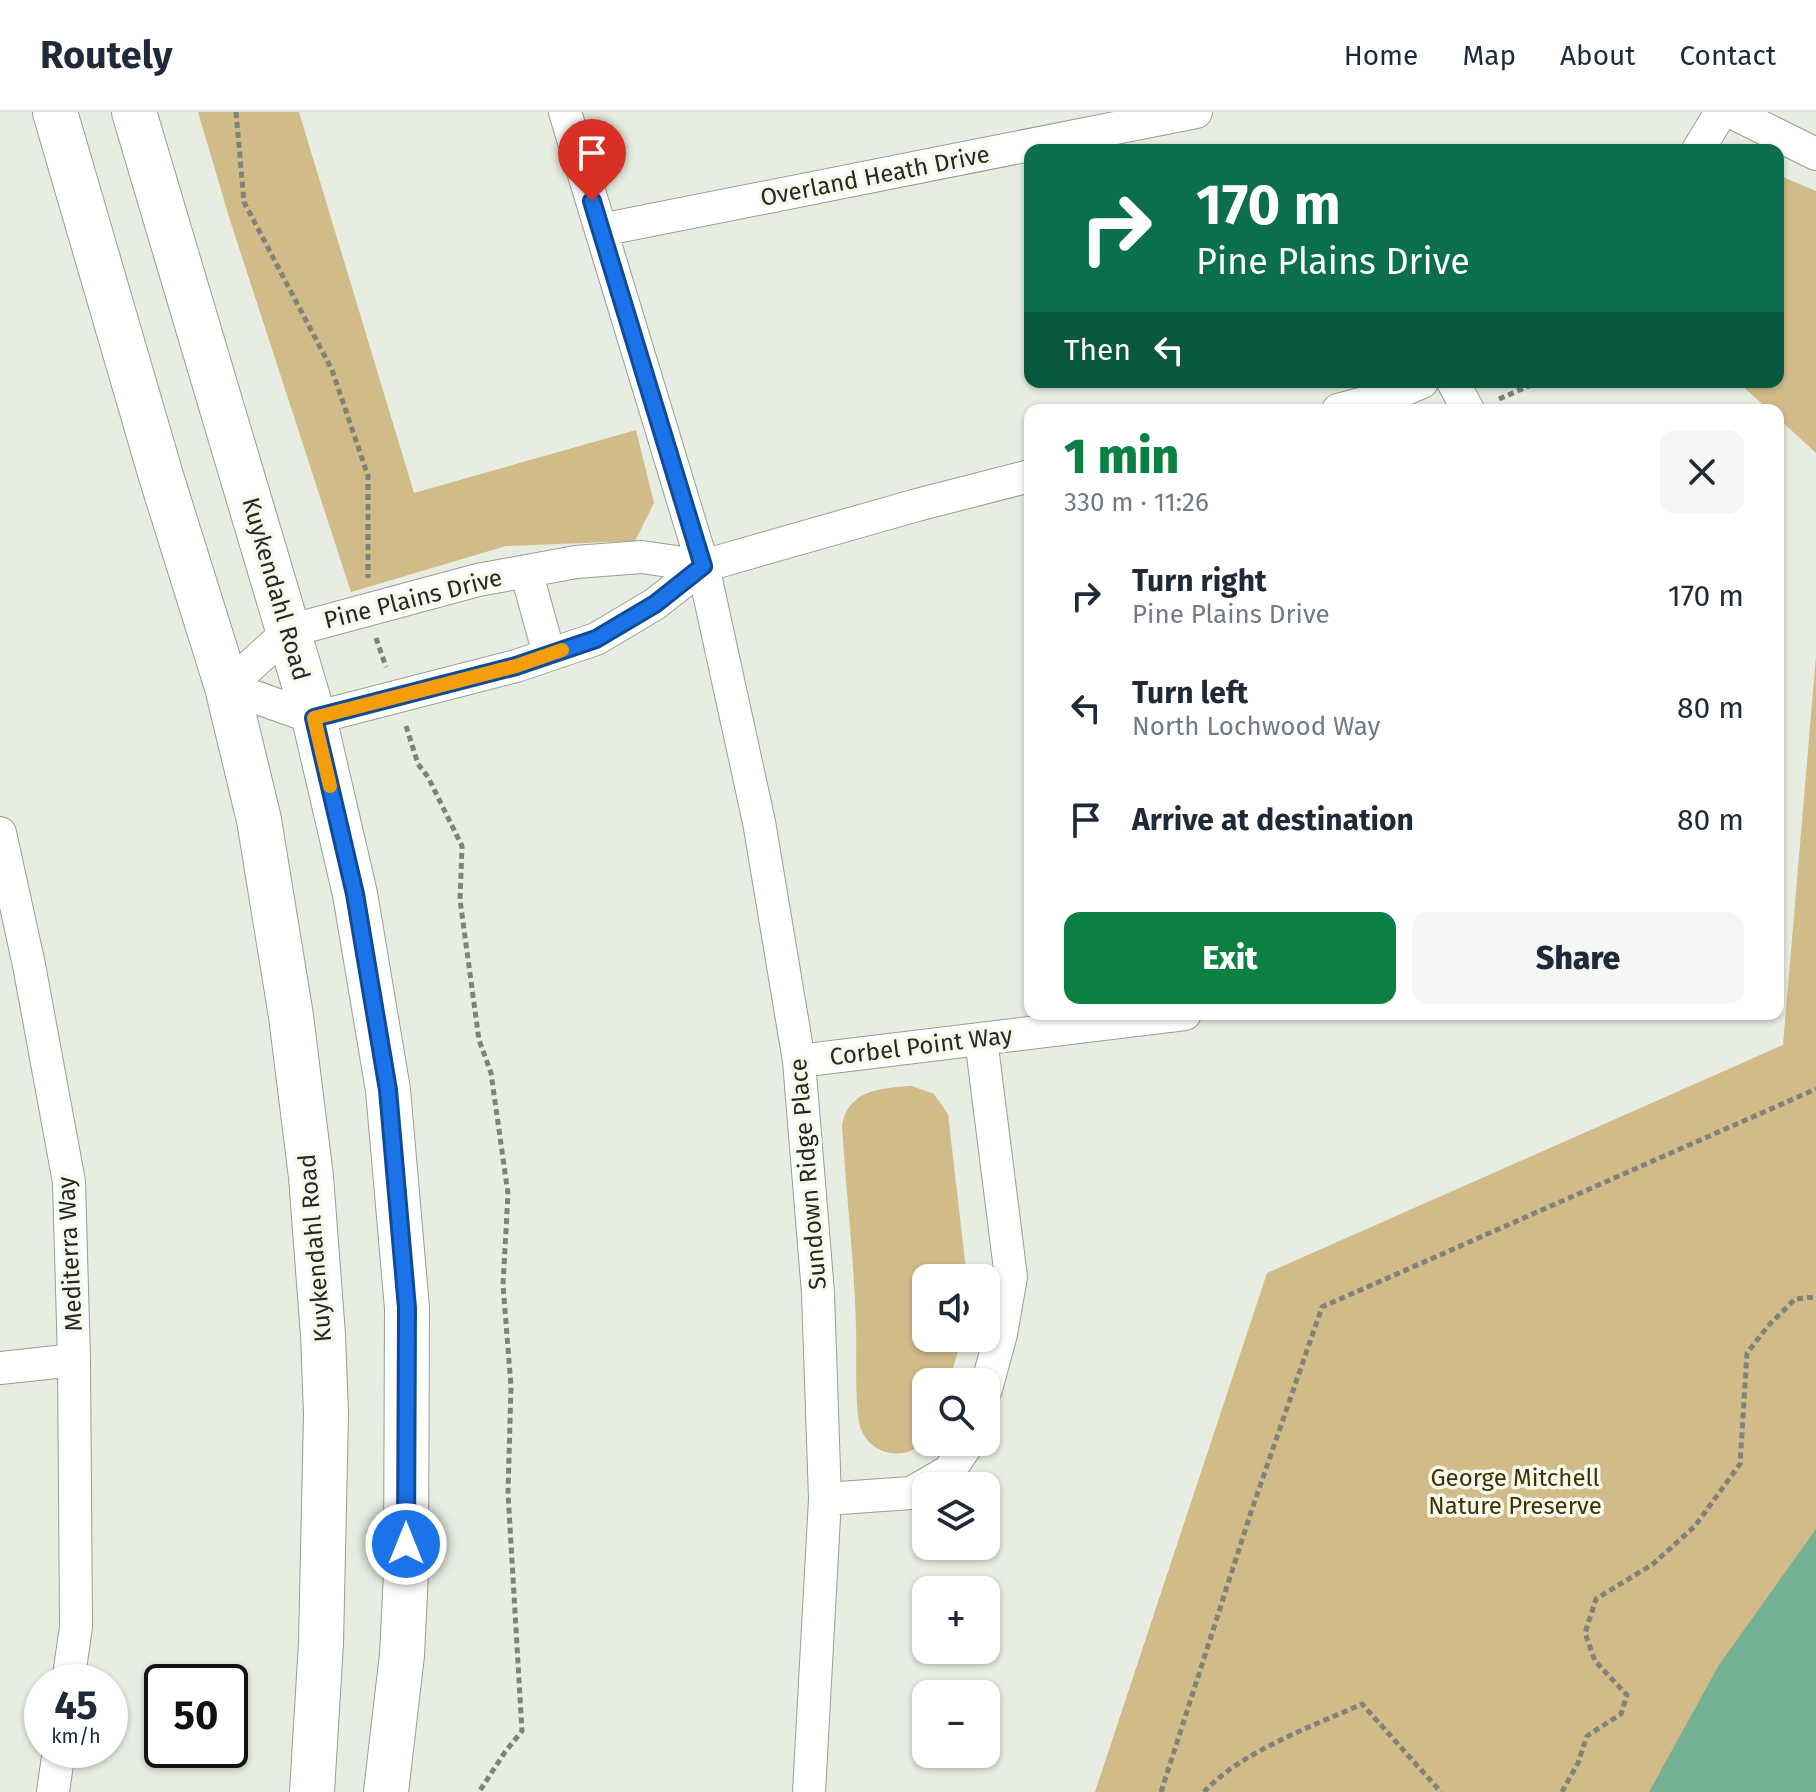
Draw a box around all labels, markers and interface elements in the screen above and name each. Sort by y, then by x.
text: Routely [40,32,172,78]
text: Home [1344,39,1418,72]
text: Map [1462,39,1516,72]
text: About [1560,39,1635,72]
text: Contact [1679,39,1776,72]
pin [558,119,626,201]
icon: arrive [570,131,614,175]
street label: Overland Heath Drive [758,140,992,212]
text: 170 m [1196,172,1341,239]
icon: right [1064,176,1168,280]
text: Pine Plains Drive [1196,240,1470,284]
icon: left [1147,328,1191,372]
text: Then [1064,332,1131,368]
text: 1 min [1064,428,1179,486]
button: close [1660,430,1744,514]
text: 330 m · 11:26 [1064,487,1209,518]
street label: Kuykendahl Road [236,494,316,684]
street label: Pine Plains Drive [321,563,505,635]
text: Turn right [1132,563,1267,599]
icon: right [1064,574,1108,618]
text: 170 m [1668,578,1744,614]
text: Pine Plains Drive [1132,599,1330,630]
text: Turn left [1132,675,1248,711]
icon: left [1064,686,1108,730]
text: 80 m [1677,690,1744,726]
text: North Lochwood Way [1132,711,1380,742]
icon: arrive [1064,798,1108,842]
text: Arrive at destination [1132,802,1414,838]
text: 80 m [1677,802,1744,838]
button: Exit [1064,912,1396,1004]
button: Share [1412,912,1744,1004]
street label: Corbel Point Way [828,1021,1014,1071]
street label: Sundown Ridge Place [784,1057,832,1291]
street label: Kuykendahl Road [293,1153,337,1343]
street label: Mediterra Way [52,1176,88,1332]
map controls [912,1264,1000,1768]
button: sound [912,1264,1000,1352]
button: search [912,1368,1000,1456]
park label: George Mitchell Nature Preserve [1428,1464,1602,1520]
button: layers [912,1472,1000,1560]
position arrow [364,1502,448,1586]
button: + [912,1576,1000,1664]
speed limit sign: 50 [144,1664,248,1768]
button: − [912,1680,1000,1768]
text: 45 [54,1682,98,1730]
text: km/h [51,1724,101,1748]

